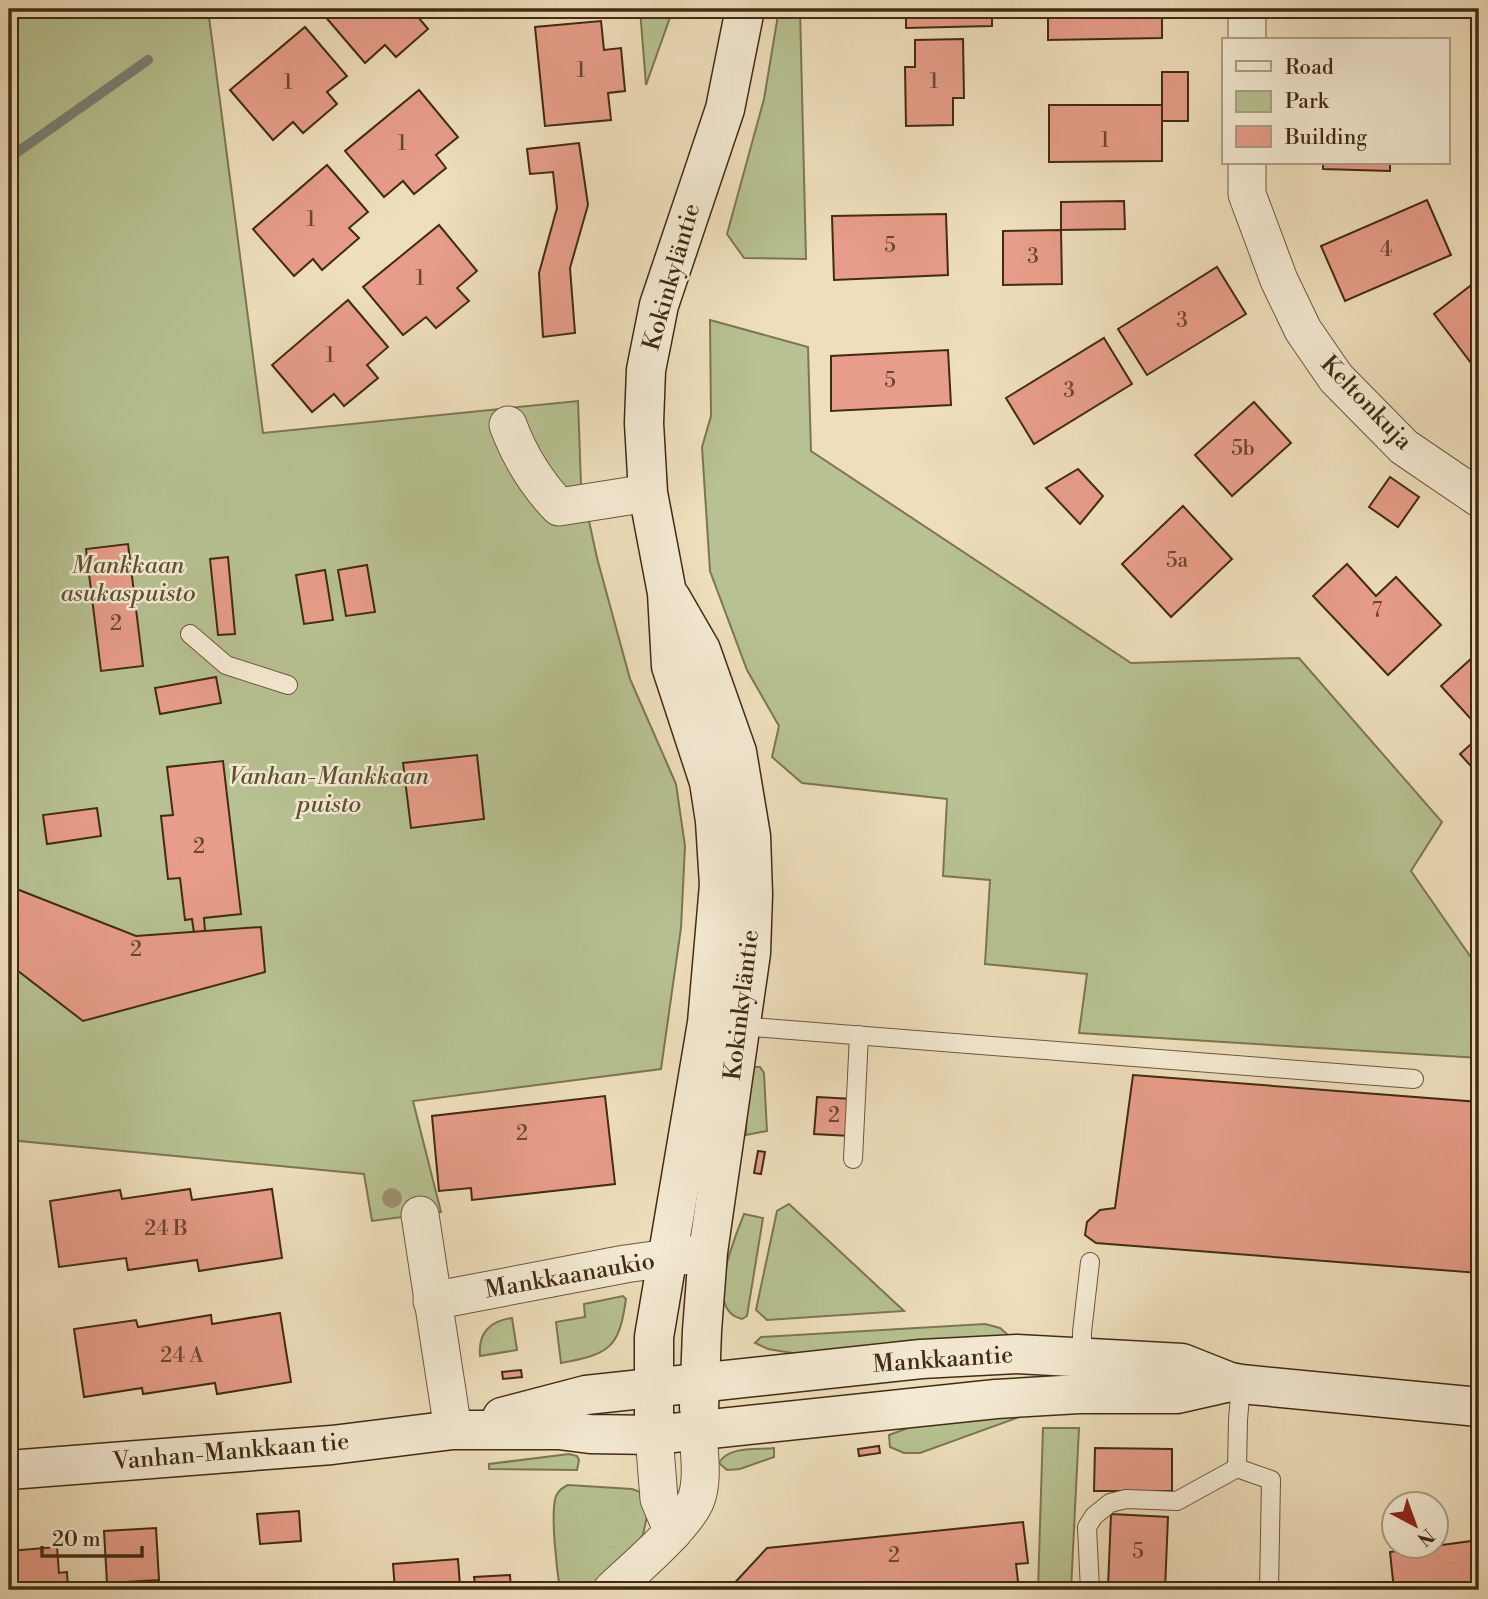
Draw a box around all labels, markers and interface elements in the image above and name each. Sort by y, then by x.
legend [1222,38,1450,164]
text: Road [1285,55,1334,81]
house number: 1 [576,58,586,84]
house number: 1 [929,69,939,95]
house number: 1 [283,70,293,96]
text: Park [1285,89,1330,115]
text: Building [1284,125,1367,151]
house number: 1 [1100,128,1110,154]
house number: 1 [397,131,407,157]
street label: Kokinkyläntie [637,200,707,354]
house number: 1 [306,207,316,233]
house number: 5 [884,233,896,259]
house number: 4 [1380,237,1392,263]
house number: 3 [1027,244,1039,270]
house number: 1 [415,266,425,292]
house number: 3 [1176,308,1188,334]
house number: 1 [325,343,335,369]
street label: Keltonkuja [1314,350,1419,457]
house number: 5 [884,368,896,394]
house number: 3 [1063,378,1075,404]
house number: 5b [1231,436,1255,462]
house number: 5a [1166,548,1188,574]
park label: Mankkaan asukaspuisto [60,551,196,609]
house number: 7 [1372,598,1383,624]
house number: 2 [110,611,122,637]
park label: Vanhan-Mankkaan puisto [229,762,430,820]
house number: 2 [193,834,205,860]
street label: Kokinkyläntie [718,928,766,1082]
house number: 2 [130,937,142,963]
house number: 2 [828,1103,840,1129]
house number: 2 [516,1121,528,1147]
house number: 24 B [144,1216,188,1242]
street label: Mankkaanaukio [483,1246,657,1306]
street label: Mankkaantie [872,1340,1014,1380]
house number: 24 A [160,1343,204,1369]
street label: Vanhan-Mankkaan tie [110,1427,351,1477]
north arrow [1380,1490,1450,1560]
scale bar [42,1515,142,1559]
text: N [1412,1523,1439,1551]
text: 20 m [52,1527,101,1553]
house number: 5 [1132,1539,1144,1565]
house number: 2 [888,1543,900,1569]

